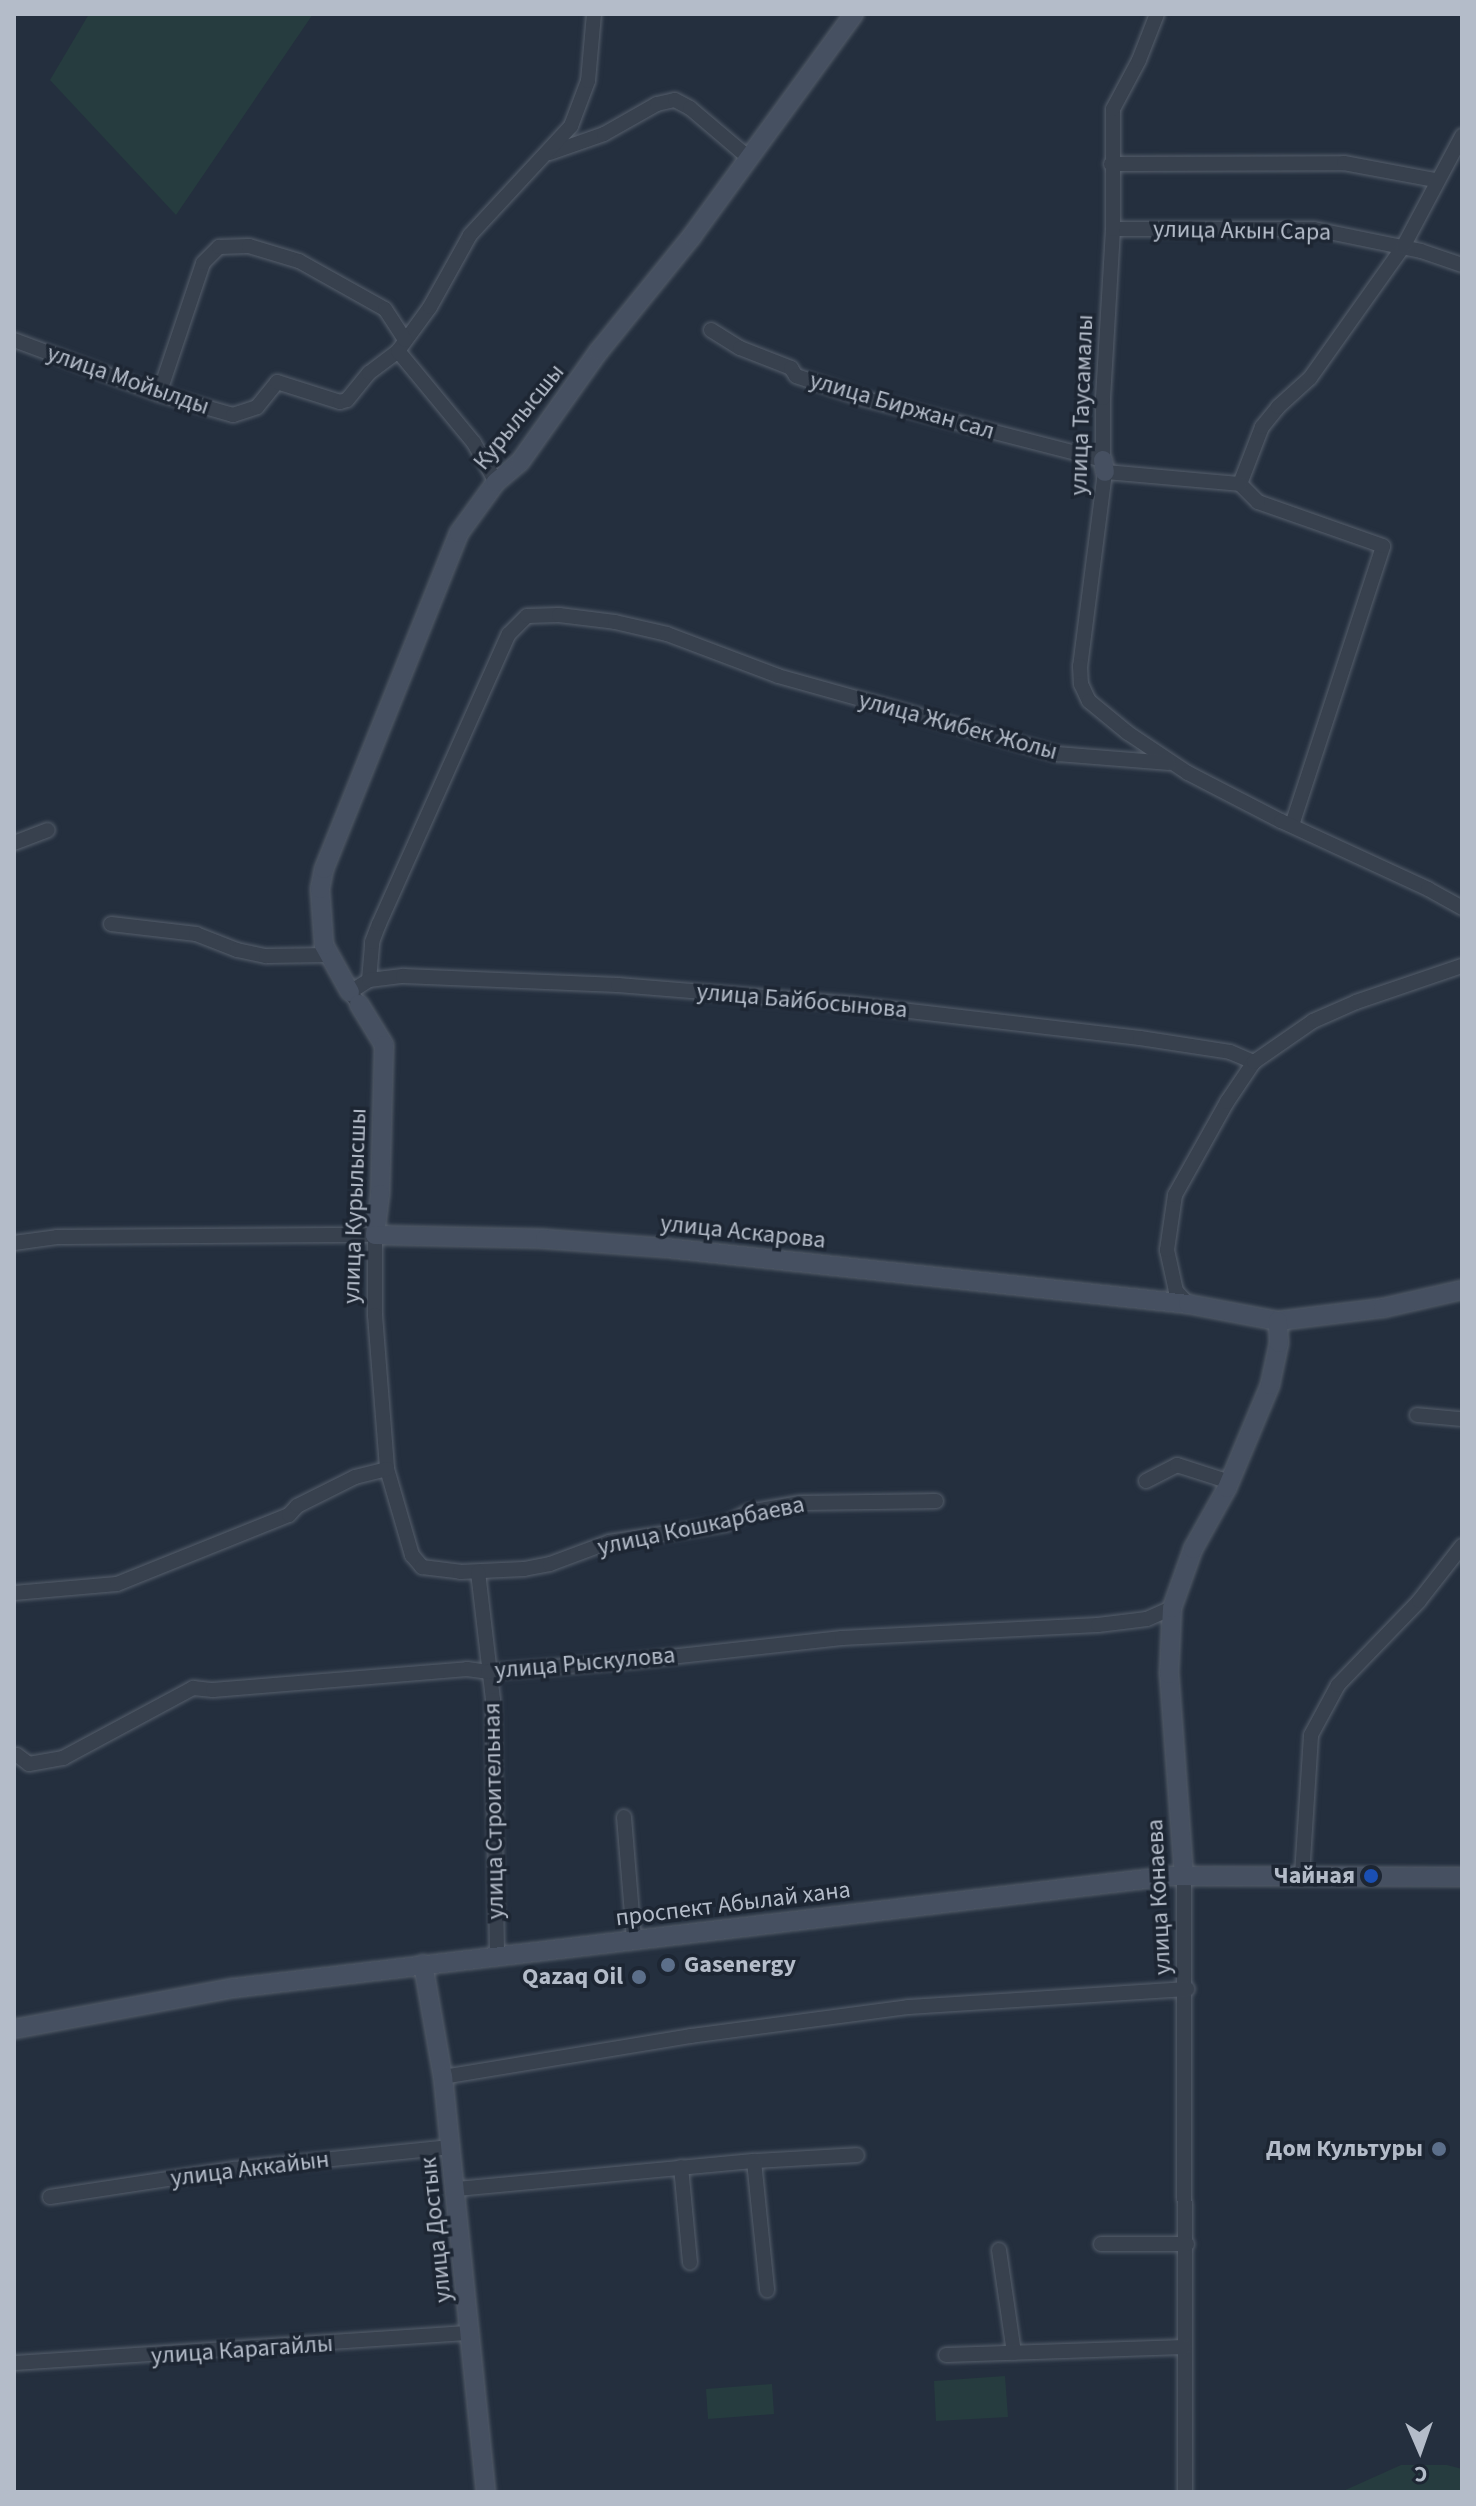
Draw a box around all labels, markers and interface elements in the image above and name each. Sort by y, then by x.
street label: улица Акын Сара [1153,215,1331,247]
street label: улица Таусамалы [1064,314,1100,496]
street label: улица Мойылды [43,339,213,421]
street label: Курылысшы [467,358,571,476]
street label: улица Биржан сал [806,366,998,446]
street label: улица Жибек Жолы [856,686,1060,766]
street label: улица Байбосынова [696,977,908,1025]
street label: улица Курылысшы [337,1108,373,1304]
street label: улица Аскарова [659,1209,827,1255]
street label: улица Кошкарбаева [595,1490,807,1562]
street label: улица Рыскулова [494,1641,676,1685]
street label: улица Строительная [478,1702,510,1920]
street label: улица Конаева [1141,1818,1177,1976]
place label: Чайная [1274,1862,1355,1890]
marker: Чайная [1362,1867,1380,1885]
street label: проспект Абылай хана [614,1875,852,1933]
place label: Gasenergy [684,1951,796,1979]
marker: Gasenergy [659,1956,677,1974]
place label: Qazaq Oil [522,1963,623,1991]
marker: Qazaq Oil [630,1968,648,1986]
place label: Дом Культуры [1266,2135,1423,2163]
marker: Дом Культуры [1430,2140,1448,2158]
street label: улица Аккайын [169,2145,331,2193]
street label: улица Достык [414,2156,458,2304]
street label: улица Карагайлы [150,2329,334,2371]
north arrow [1380,2410,1460,2490]
text: С [1414,2458,1428,2490]

